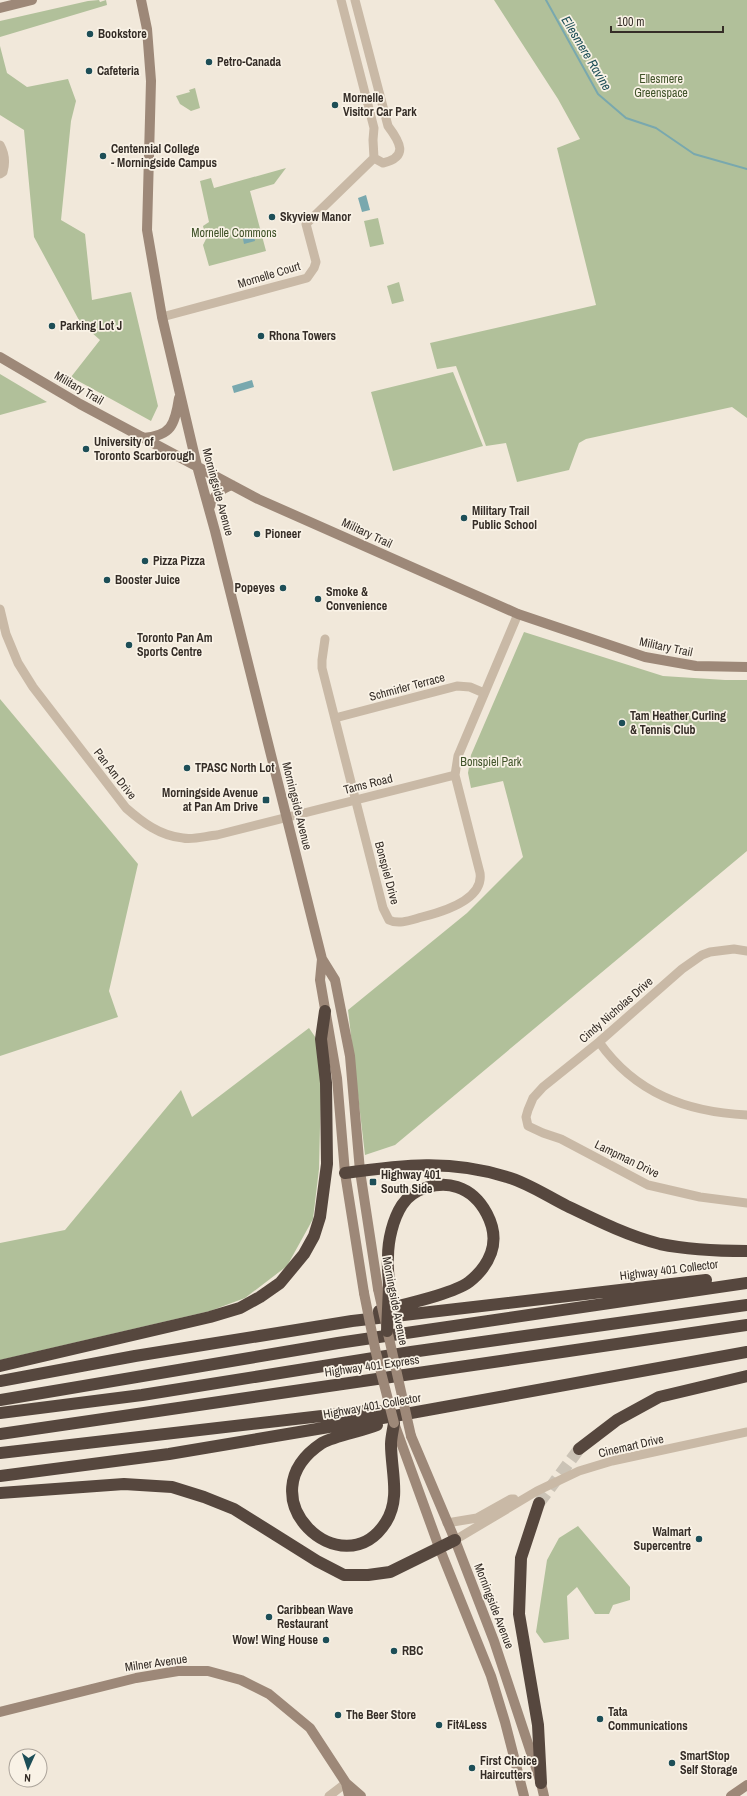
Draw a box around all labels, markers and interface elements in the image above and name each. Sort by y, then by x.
scale bar [611,8,723,34]
water label: Ellesmere Ravine [558,13,616,94]
text: 100 m [617,14,644,30]
place label: Bookstore [98,26,147,42]
marker: Bookstore [85,29,95,39]
place label: Petro-Canada [217,54,282,70]
marker: Petro-Canada [204,57,214,67]
place label: Cafeteria [97,63,140,79]
marker: Cafeteria [84,66,94,76]
park label: Ellesmere Greenspace [634,71,688,101]
place label: Mornelle Visitor Car Park [343,90,417,120]
marker: Mornelle Visitor Car Park [330,100,340,110]
place label: Centennial College - Morningside Campus [111,141,218,171]
marker: Centennial College - Morningside Campus [98,151,108,161]
place label: Skyview Manor [280,209,351,225]
marker: Skyview Manor [267,212,277,222]
park label: Mornelle Commons [191,225,277,241]
street label: Mornelle Court [236,258,302,292]
place label: Parking Lot J [60,318,122,334]
marker: Parking Lot J [47,321,57,331]
place label: Rhona Towers [269,328,337,344]
marker: Rhona Towers [256,331,266,341]
street label: Military Trail [52,368,106,408]
place label: University of Toronto Scarborough [94,434,194,464]
marker: University of Toronto Scarborough [81,444,91,454]
street label: Morningside Avenue [199,446,237,538]
place label: Military Trail Public School [472,503,537,533]
marker: Military Trail Public School [459,513,469,523]
street label: Military Trail [339,514,395,552]
place label: Pioneer [265,526,301,542]
marker: Pioneer [252,529,262,539]
place label: Pizza Pizza [153,553,205,569]
marker: Pizza Pizza [140,556,150,566]
place label: Booster Juice [115,572,181,588]
marker: Booster Juice [102,575,112,585]
place label: Popeyes [235,580,276,596]
marker: Popeyes [278,583,288,593]
place label: Smoke & Convenience [326,584,388,614]
marker: Smoke & Convenience [313,594,323,604]
place label: Toronto Pan Am Sports Centre [137,630,213,660]
street label: Military Trail [638,634,694,660]
marker: Toronto Pan Am Sports Centre [124,640,134,650]
street label: Schmirler Terrace [368,669,446,705]
place label: Tam Heather Curling & Tennis Club [630,708,726,738]
marker: Tam Heather Curling & Tennis Club [617,718,627,728]
street label: Pan Am Drive [90,745,140,803]
park label: Bonspiel Park [460,754,522,770]
place label: TPASC North Lot [195,760,275,776]
street label: Morningside Avenue [278,760,316,852]
marker: TPASC North Lot [182,763,192,773]
street label: Tams Road [342,770,394,798]
place label: Morningside Avenue at Pan Am Drive [162,785,259,815]
marker: Morningside Avenue at Pan Am Drive [261,795,271,805]
street label: Bonspiel Drive [371,840,403,906]
street label: Cindy Nicholas Drive [576,973,656,1047]
street label: Lampman Drive [592,1136,662,1182]
place label: Highway 401 South Side [381,1167,441,1197]
marker: Highway 401 South Side [368,1177,378,1187]
street label: Morningside Avenue [379,1255,411,1347]
street label: Highway 401 Collector [619,1256,720,1284]
street label: Highway 401 Express [323,1351,421,1381]
street label: Highway 401 Collector [322,1389,423,1422]
street label: Cinemart Drive [597,1431,665,1461]
place label: Walmart Supercentre [634,1524,692,1554]
marker: Walmart Supercentre [694,1534,704,1544]
street label: Morningside Avenue [470,1561,518,1651]
place label: Caribbean Wave Restaurant [277,1602,354,1632]
marker: Caribbean Wave Restaurant [264,1612,274,1622]
place label: Wow! Wing House [232,1632,319,1648]
marker: Wow! Wing House [321,1635,331,1645]
place label: RBC [402,1643,423,1659]
marker: RBC [389,1646,399,1656]
street label: Milner Avenue [124,1651,188,1675]
place label: Tata Communications [608,1704,688,1734]
place label: The Beer Store [346,1707,417,1723]
marker: The Beer Store [333,1710,343,1720]
marker: Tata Communications [595,1714,605,1724]
place label: Fit4Less [447,1717,487,1733]
marker: Fit4Less [434,1720,444,1730]
north arrow [8,1748,48,1788]
place label: SmartStop Self Storage [680,1748,738,1778]
place label: First Choice Haircutters [480,1753,537,1783]
marker: SmartStop Self Storage [667,1758,677,1768]
marker: First Choice Haircutters [467,1763,477,1773]
text: N [24,1771,31,1785]

